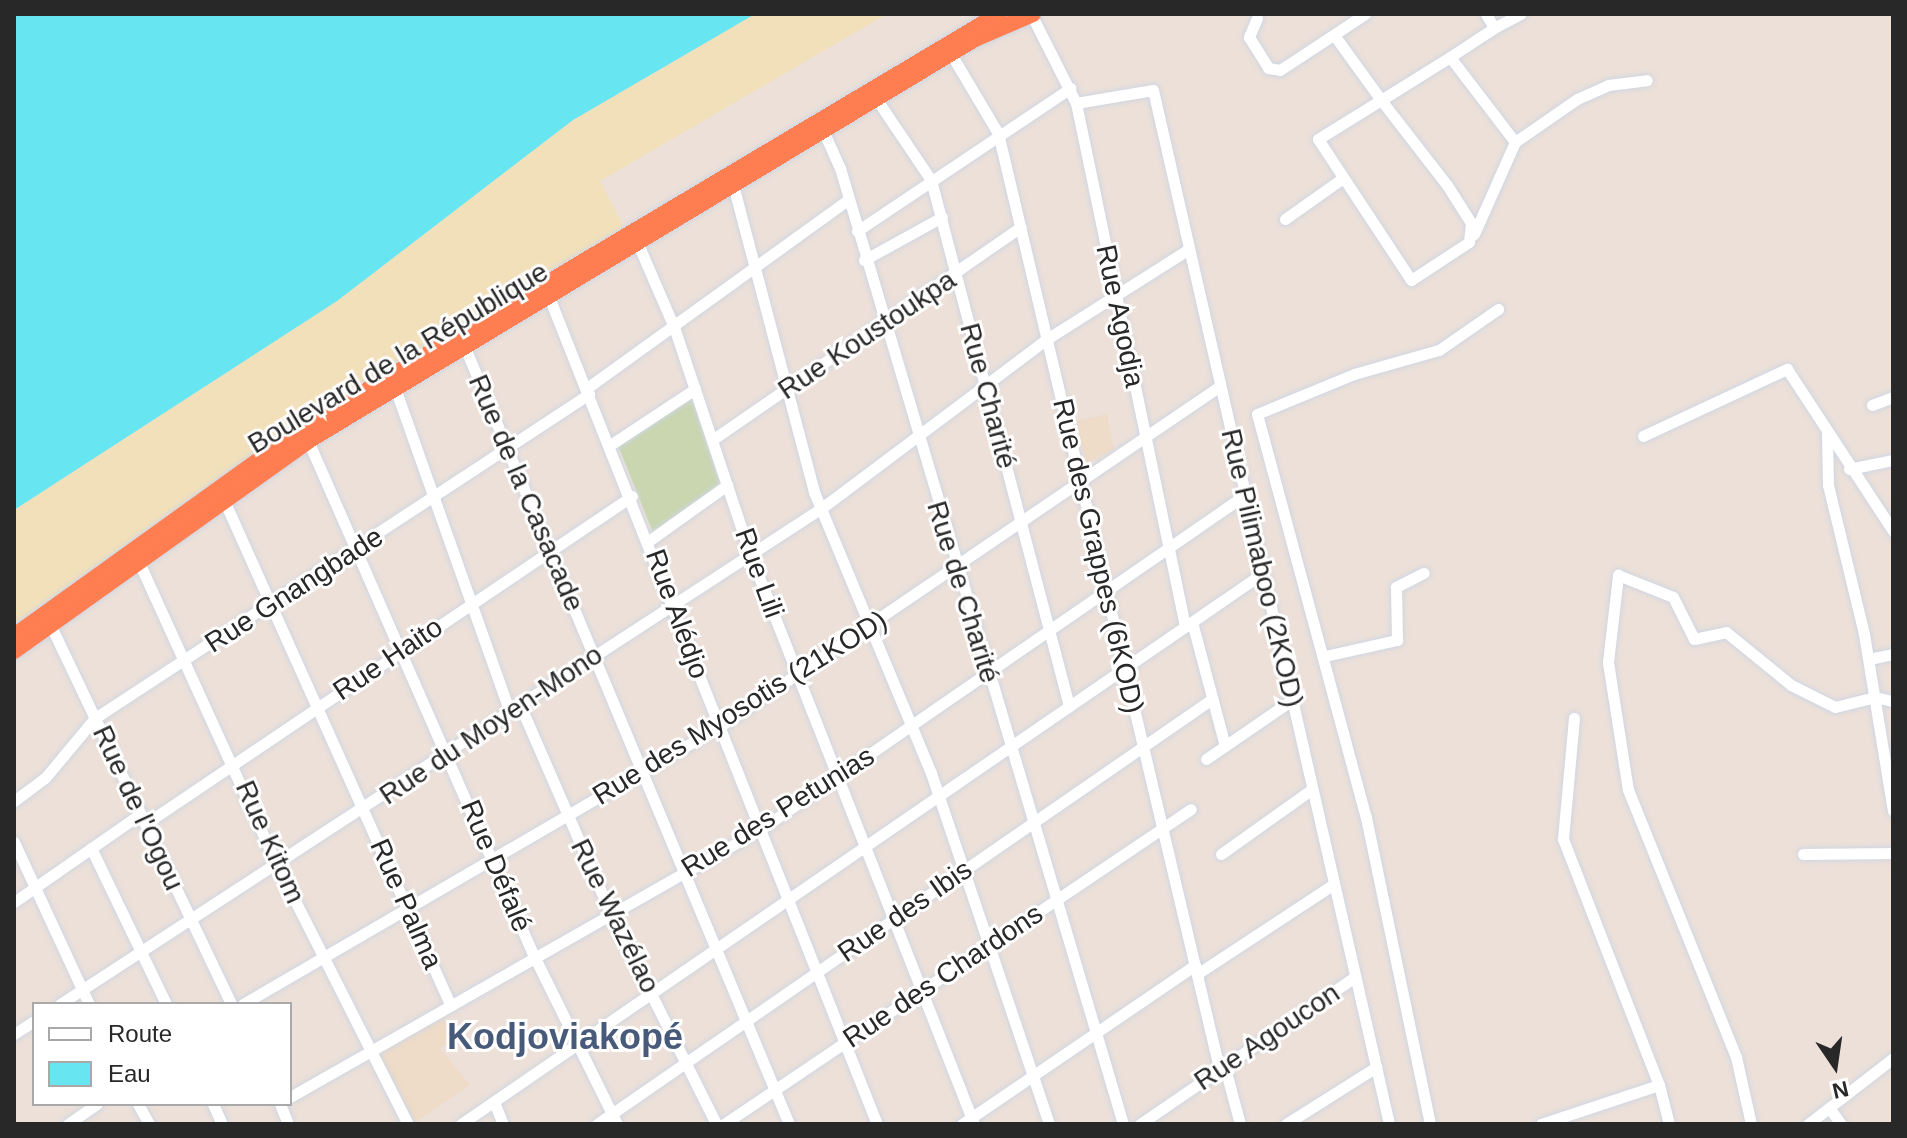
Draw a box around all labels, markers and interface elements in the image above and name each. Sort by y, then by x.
street label: Rue Agodja [1088,241,1152,391]
street label: Boulevard de la République [242,255,554,461]
street label: Rue Koustoukpa [772,263,962,407]
street label: Rue Charité [952,319,1024,473]
street label: Rue de la Casacade [461,370,591,616]
street label: Rue des Grappes (6KOD) [1045,395,1151,717]
street label: Rue Pilimaboo (2KOD) [1214,425,1310,711]
street label: Rue de Charité [919,497,1007,687]
street label: Rue Gnangbade [199,520,389,660]
street label: Rue Lili [727,523,791,623]
street label: Rue Alédjo [638,544,716,684]
street label: Rue des Myosotis (21KOD) [587,603,893,813]
street label: Rue Haito [327,610,449,708]
street label: Rue du Moyen-Mono [373,638,609,812]
street label: Rue de l'Ogou [85,720,191,896]
street label: Rue des Petunias [675,739,881,885]
street label: Rue Kitom [228,775,312,909]
street label: Rue Défalé [453,795,539,937]
street label: Rue Palma [362,834,450,974]
street label: Rue Wazélao [563,834,667,998]
street label: Rue des Ibis [832,853,978,969]
street label: Rue des Chardons [837,897,1049,1055]
street label: Rue Agoucon [1187,976,1347,1098]
legend [32,1002,292,1106]
district label: Kodjoviakopé [447,1015,683,1059]
text: Route [108,1020,172,1047]
north arrow [1795,1026,1875,1106]
text: Eau [108,1060,151,1087]
text: N [1830,1076,1851,1104]

